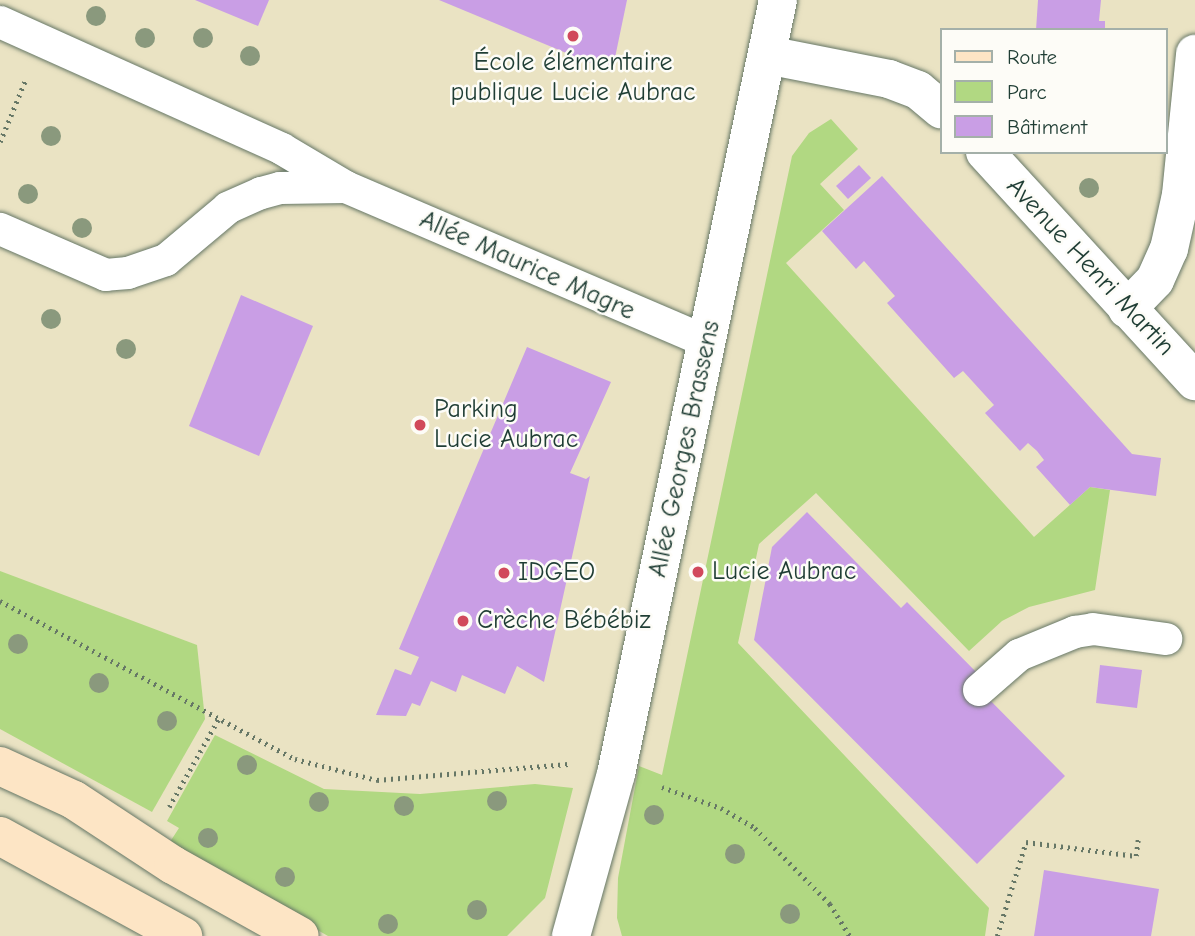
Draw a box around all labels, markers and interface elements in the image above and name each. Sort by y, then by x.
marker: École élémentaire publique Lucie Aubrac [565,28,581,44]
legend [940,28,1167,154]
text: Route [1007,45,1057,69]
place label: École élémentaire publique Lucie Aubrac [450,47,696,108]
text: Parc [1007,80,1047,104]
text: Bâtiment [1007,115,1087,139]
street label: Avenue Henri Martin [999,171,1181,363]
street label: Allée Maurice Magre [415,205,639,327]
street label: Allée Georges Brassens [643,318,727,580]
place label: Parking Lucie Aubrac [434,394,578,456]
marker: Parking Lucie Aubrac [412,417,428,433]
place label: Lucie Aubrac [712,556,856,588]
place label: IDGEO [518,557,595,589]
marker: Lucie Aubrac [690,564,706,580]
marker: IDGEO [496,565,512,581]
place label: Crèche Bébébiz [477,605,651,637]
marker: Crèche Bébébiz [455,613,471,629]

